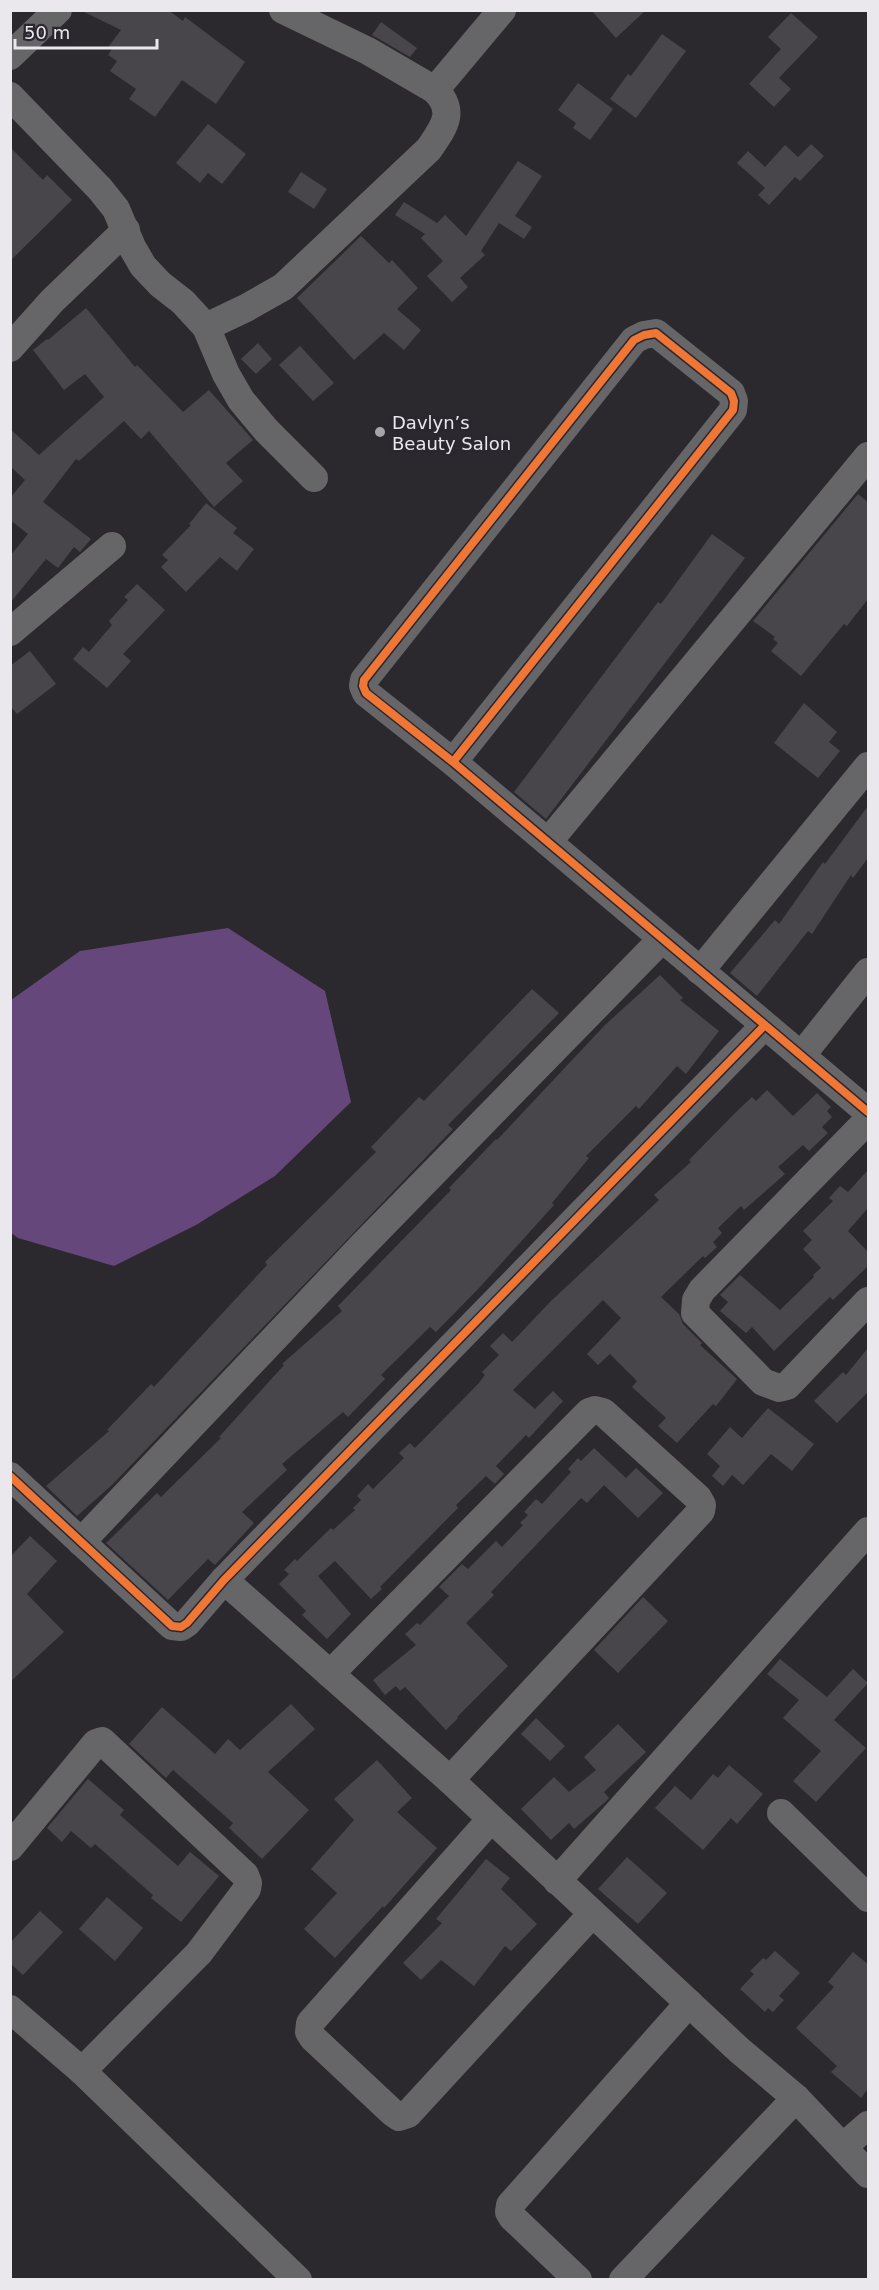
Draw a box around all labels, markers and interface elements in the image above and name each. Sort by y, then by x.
scale bar [15,12,158,50]
text: 50 m [24,22,70,43]
place label: Davlyn’s Beauty Salon [392,412,511,454]
marker: Davlyn’s Beauty Salon [373,425,387,439]

